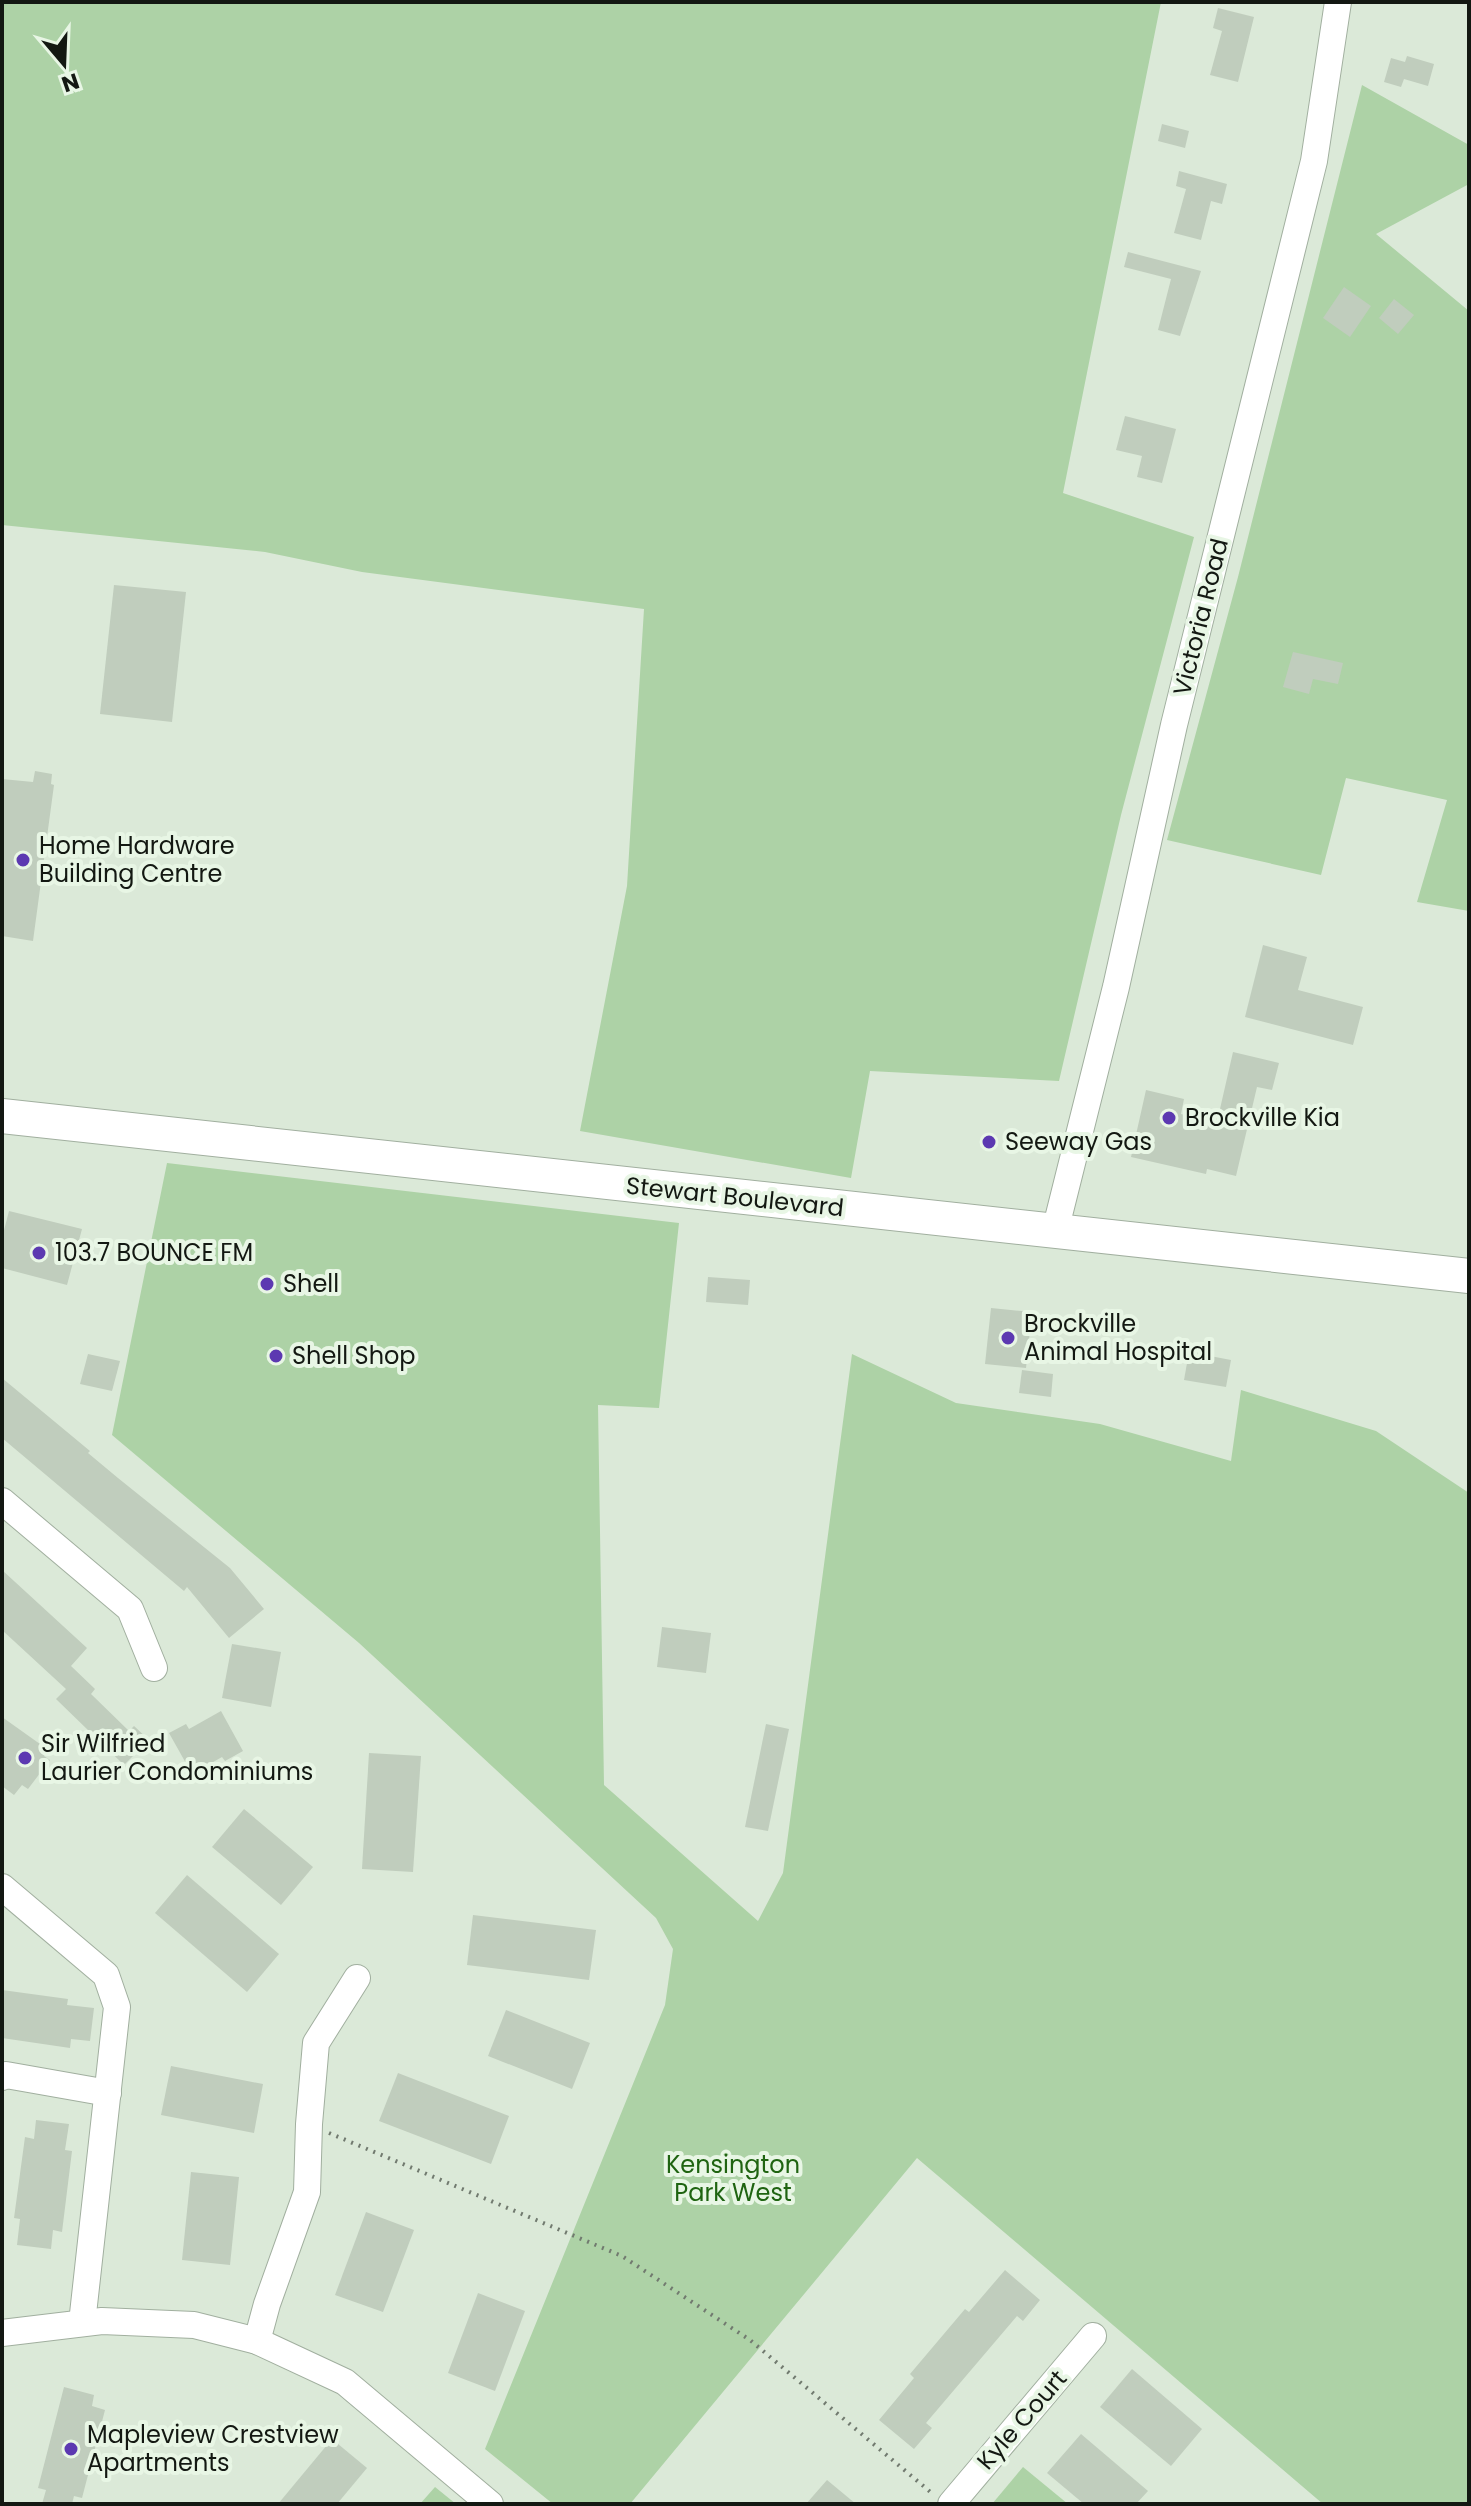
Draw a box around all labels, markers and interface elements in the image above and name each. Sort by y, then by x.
north arrow [24,24,104,104]
text: N [57,65,83,100]
street label: Victoria Road [1165,535,1236,699]
place label: Home Hardware Building Centre [39,829,235,890]
marker: Home Hardware Building Centre [14,851,32,869]
place label: Brockville Kia [1185,1101,1340,1134]
marker: Brockville Kia [1160,1109,1178,1127]
place label: Seeway Gas [1005,1125,1152,1158]
marker: Seeway Gas [980,1133,998,1151]
street label: Stewart Boulevard [625,1169,846,1224]
place label: 103.7 BOUNCE FM [55,1236,253,1269]
marker: 103.7 BOUNCE FM [30,1244,48,1262]
place label: Shell [283,1267,339,1300]
marker: Shell [258,1275,276,1293]
place label: Brockville Animal Hospital [1024,1307,1212,1368]
marker: Brockville Animal Hospital [999,1329,1017,1347]
place label: Shell Shop [292,1339,416,1372]
marker: Shell Shop [267,1347,285,1365]
place label: Sir Wilfried Laurier Condominiums [41,1727,313,1788]
marker: Sir Wilfried Laurier Condominiums [16,1749,34,1767]
park label: Kensington Park West [666,2148,800,2209]
street label: Kyle Court [969,2363,1074,2477]
place label: Mapleview Crestview Apartments [87,2418,339,2479]
marker: Mapleview Crestview Apartments [62,2440,80,2458]

